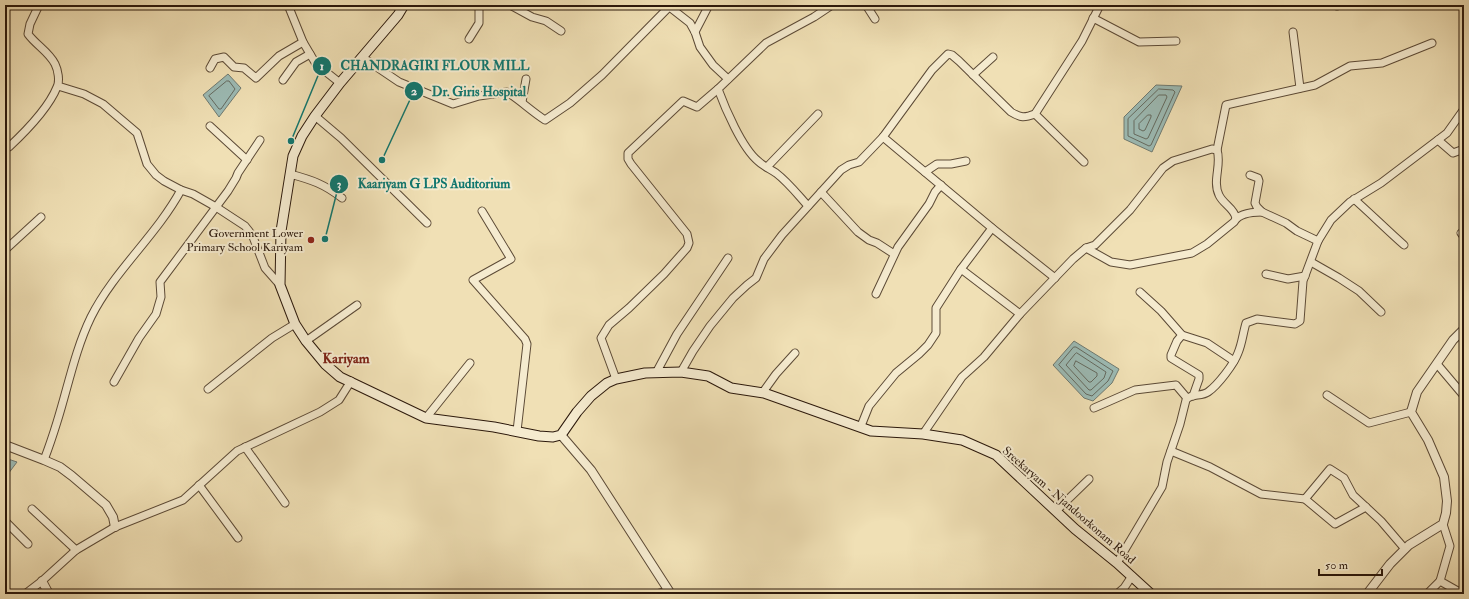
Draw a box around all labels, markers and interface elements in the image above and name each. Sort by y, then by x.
callout: CHANDRAGIRI FLOUR MILL [312,53,537,78]
text: CHANDRAGIRI FLOUR MILL [340,58,530,74]
text: 1 [320,59,324,74]
callout: Dr. Giris Hospital [404,79,534,104]
text: 2 [411,84,417,99]
text: Dr. Giris Hospital [432,84,527,101]
callout: Kaariyam G LPS Auditorium [329,171,518,196]
text: Kaariyam G LPS Auditorium [358,176,511,193]
text: 3 [337,177,342,192]
place label: Government Lower Primary School Kariyam [187,226,304,255]
marker: Government Lower Primary School Kariyam [306,235,316,245]
district label: Kariyam [322,350,370,368]
street label: Sreekaryam - Njandoorkonam Road [999,443,1138,567]
scale bar [1319,551,1382,577]
text: 50 m [1325,558,1349,573]

